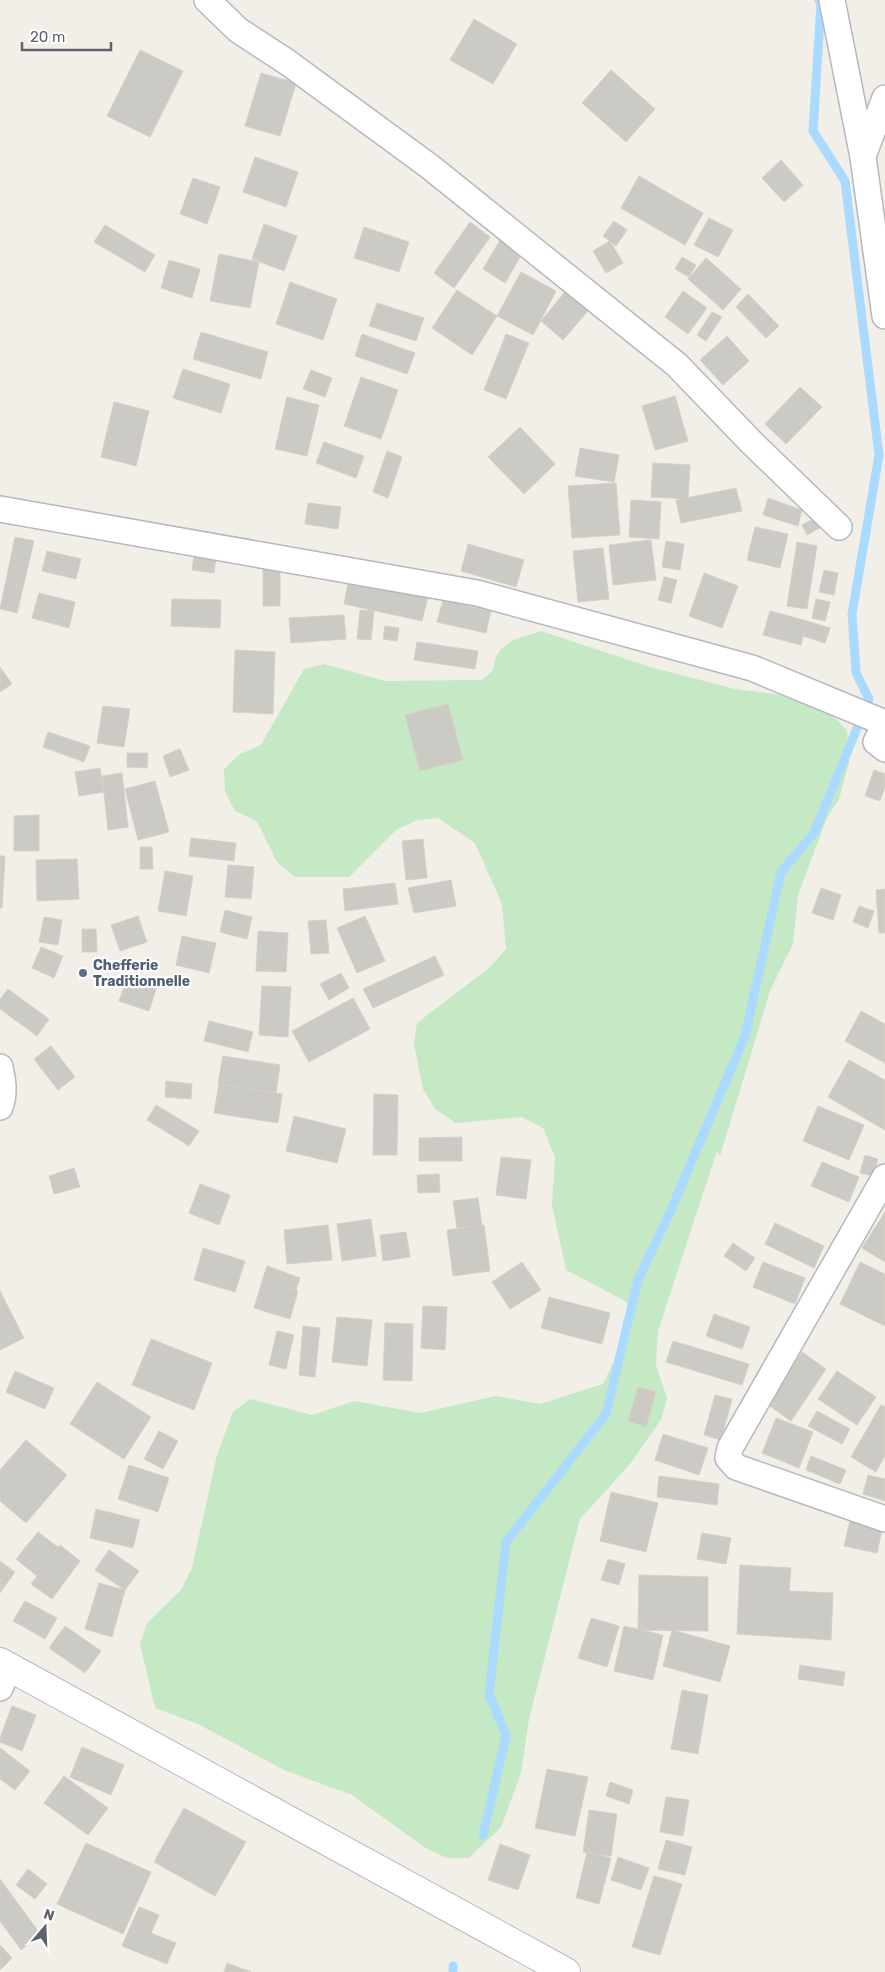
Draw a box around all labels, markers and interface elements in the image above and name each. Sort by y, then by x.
scale bar [22,20,111,52]
text: 20 m [30,28,65,46]
place label: Chefferie Traditionnelle [93,957,190,990]
marker: Chefferie Traditionnelle [77,967,89,979]
north arrow [20,1902,70,1952]
text: N [42,1906,57,1925]

